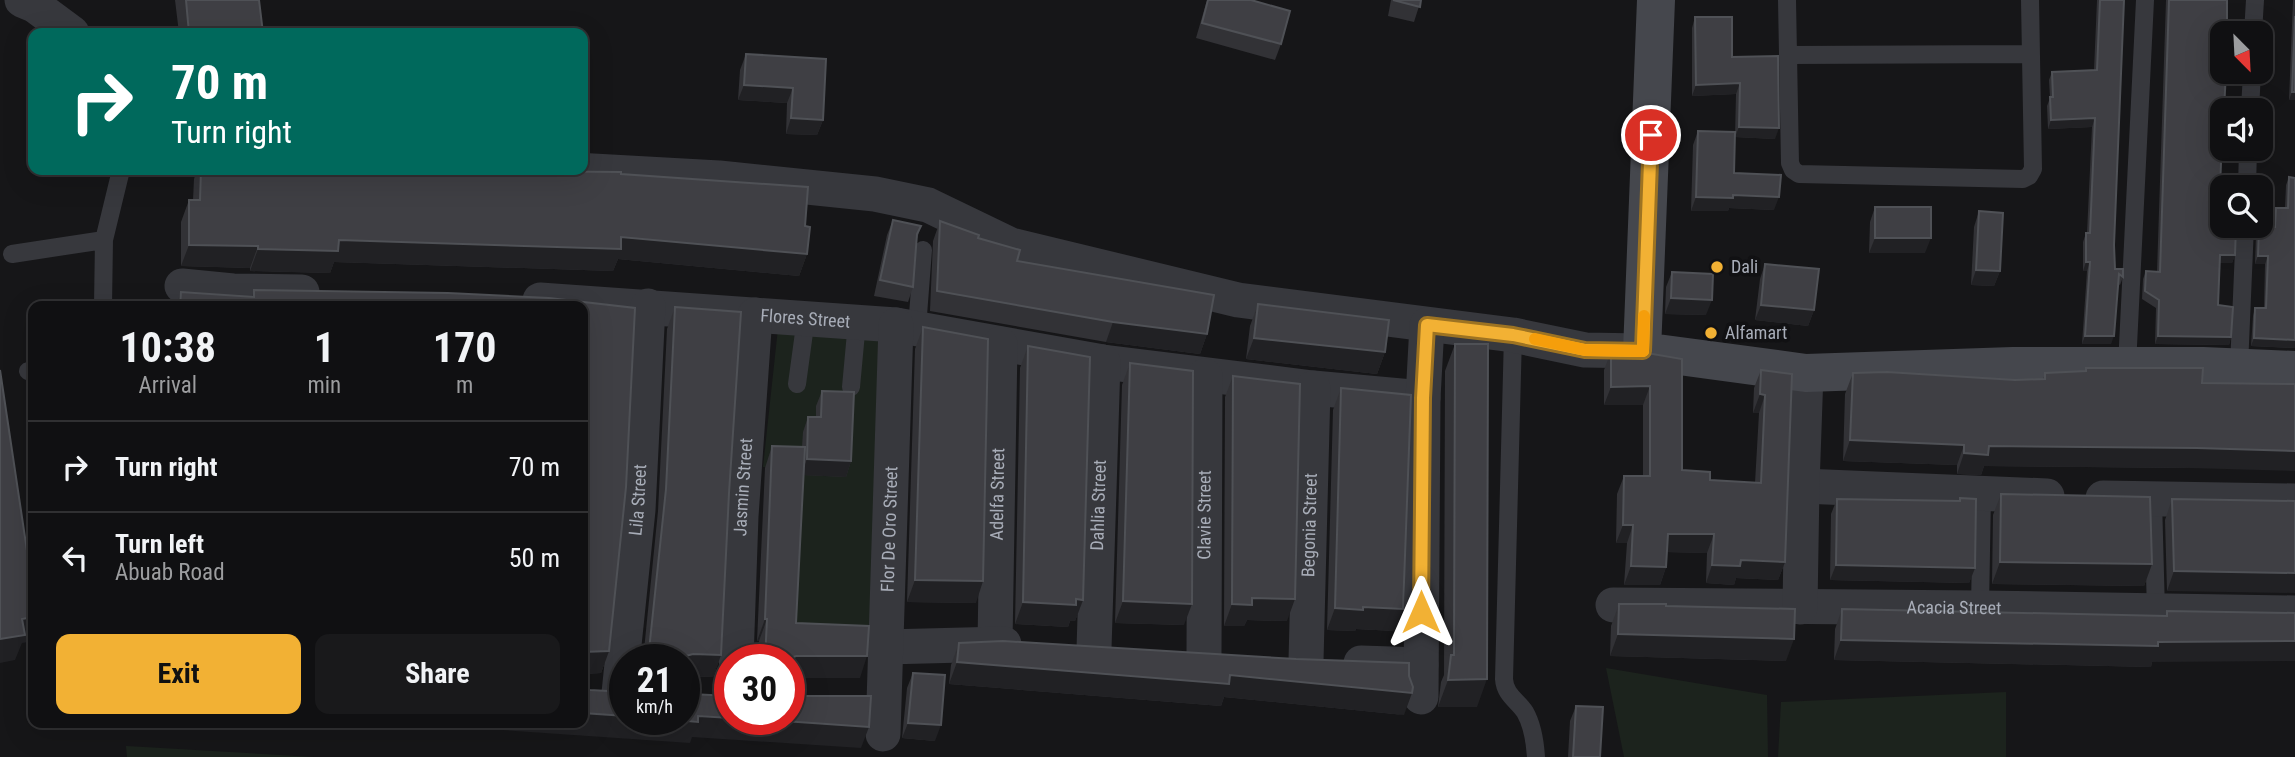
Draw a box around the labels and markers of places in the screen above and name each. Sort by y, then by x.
pin [1621,105,1681,165]
place label: Dali [1731,256,1758,277]
marker: Dali [1709,259,1725,275]
place label: Alfamart [1725,322,1787,343]
marker: Alfamart [1703,325,1719,341]

